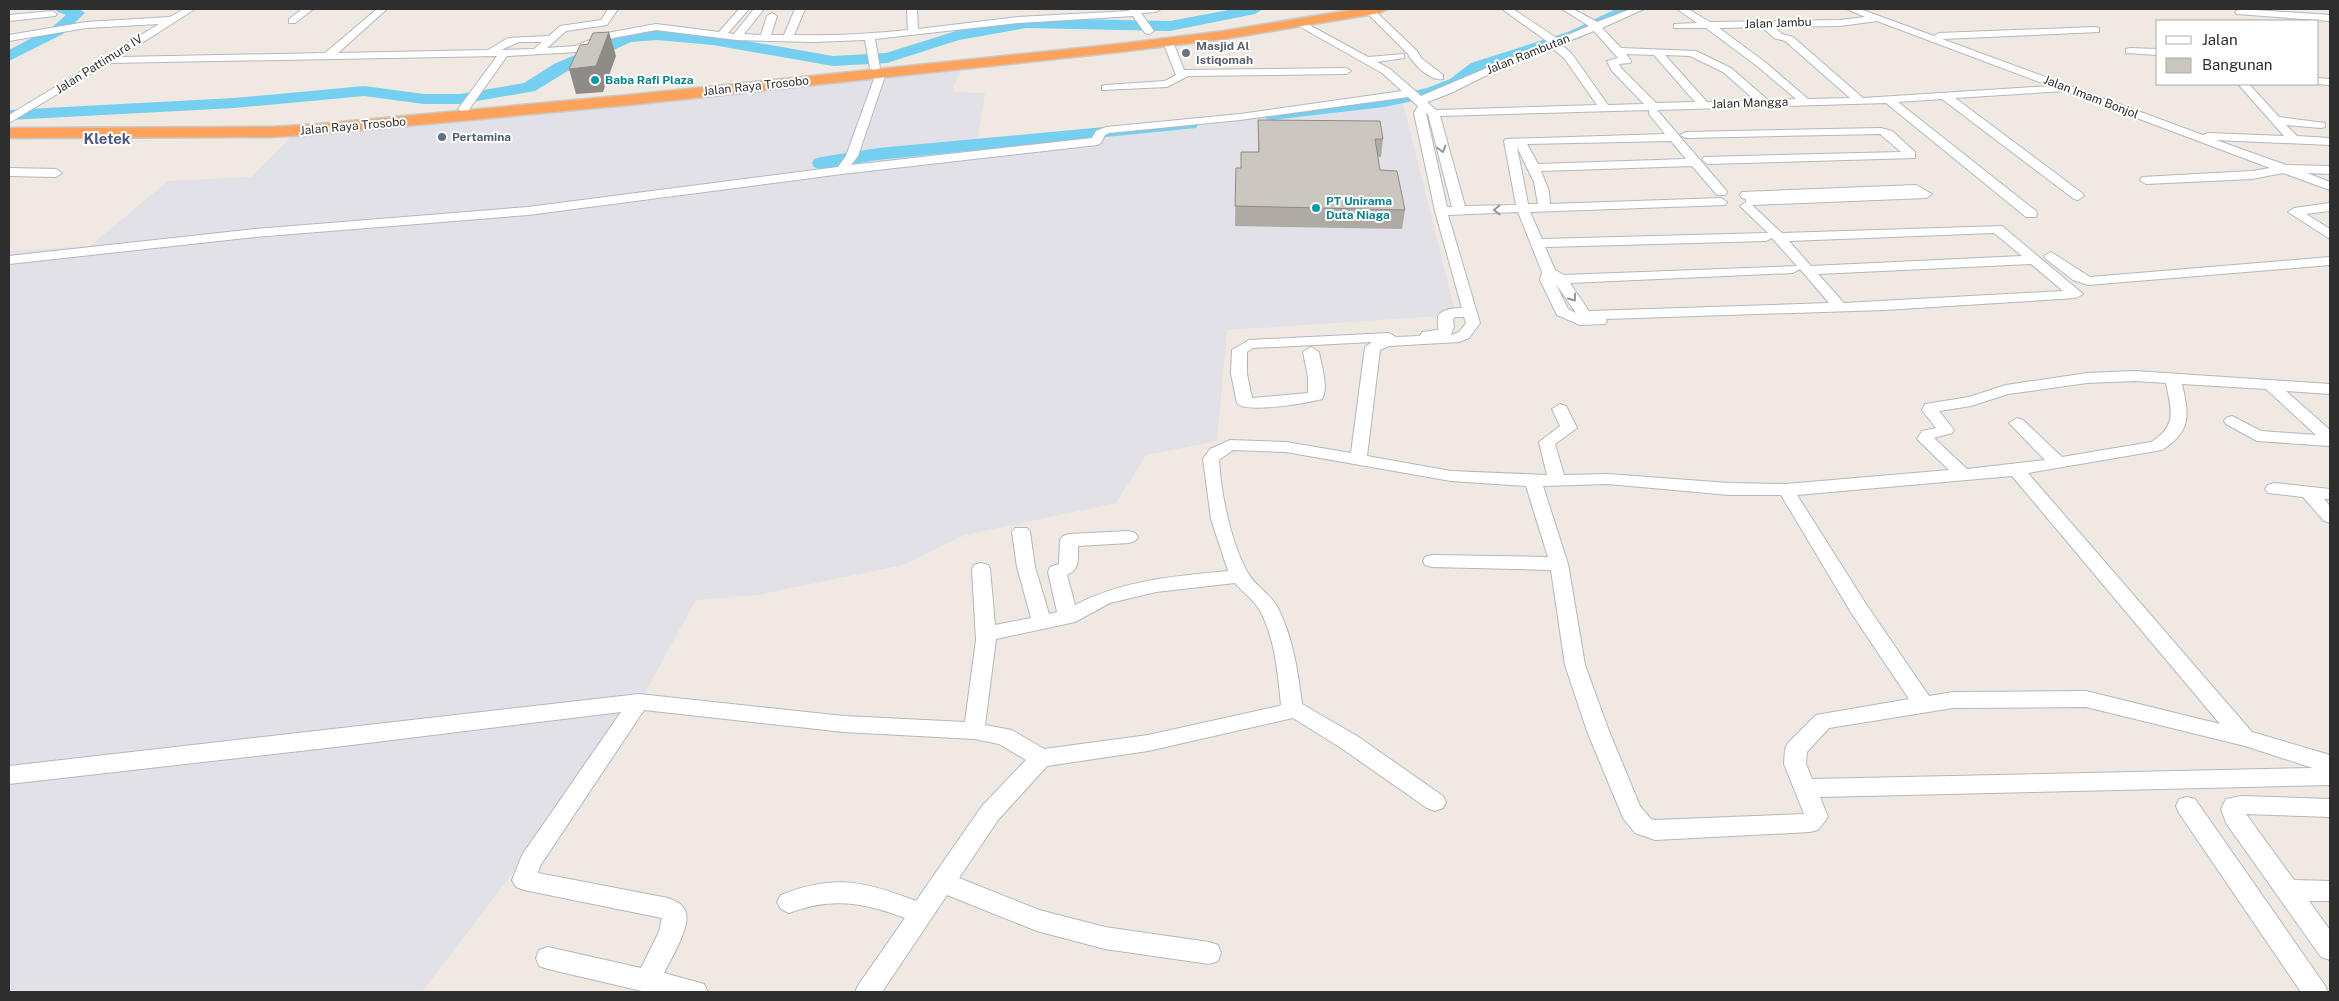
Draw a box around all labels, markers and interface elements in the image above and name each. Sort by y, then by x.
street label: Jalan Jambu [1744,15,1812,31]
legend [2156,20,2319,85]
street label: Jalan Rambutan [1484,31,1572,77]
text: Jalan [2202,31,2238,48]
street label: Jalan Pattimura IV [53,32,145,96]
place label: Masjid Al Istiqomah [1196,39,1253,67]
marker: Masjid Al Istiqomah [1180,47,1192,59]
text: Bangunan [2202,56,2273,73]
street label: Jalan Imam Bonjol [2042,72,2141,122]
place label: Baba Rafi Plaza [605,73,694,87]
street label: Jalan Raya Trosobo [702,73,810,99]
marker: Baba Rafi Plaza [589,74,601,86]
street label: Jalan Mangga [1711,95,1789,111]
street label: Jalan Raya Trosobo [299,114,407,138]
district label: Kletek [84,130,131,147]
place label: Pertamina [452,130,511,144]
marker: Pertamina [436,131,448,143]
one-way arrow [1436,145,1447,154]
place label: PT Unirama Duta Niaga [1326,194,1392,222]
marker: PT Unirama Duta Niaga [1310,202,1322,214]
one-way arrow [1493,205,1501,215]
one-way arrow [1567,293,1576,302]

